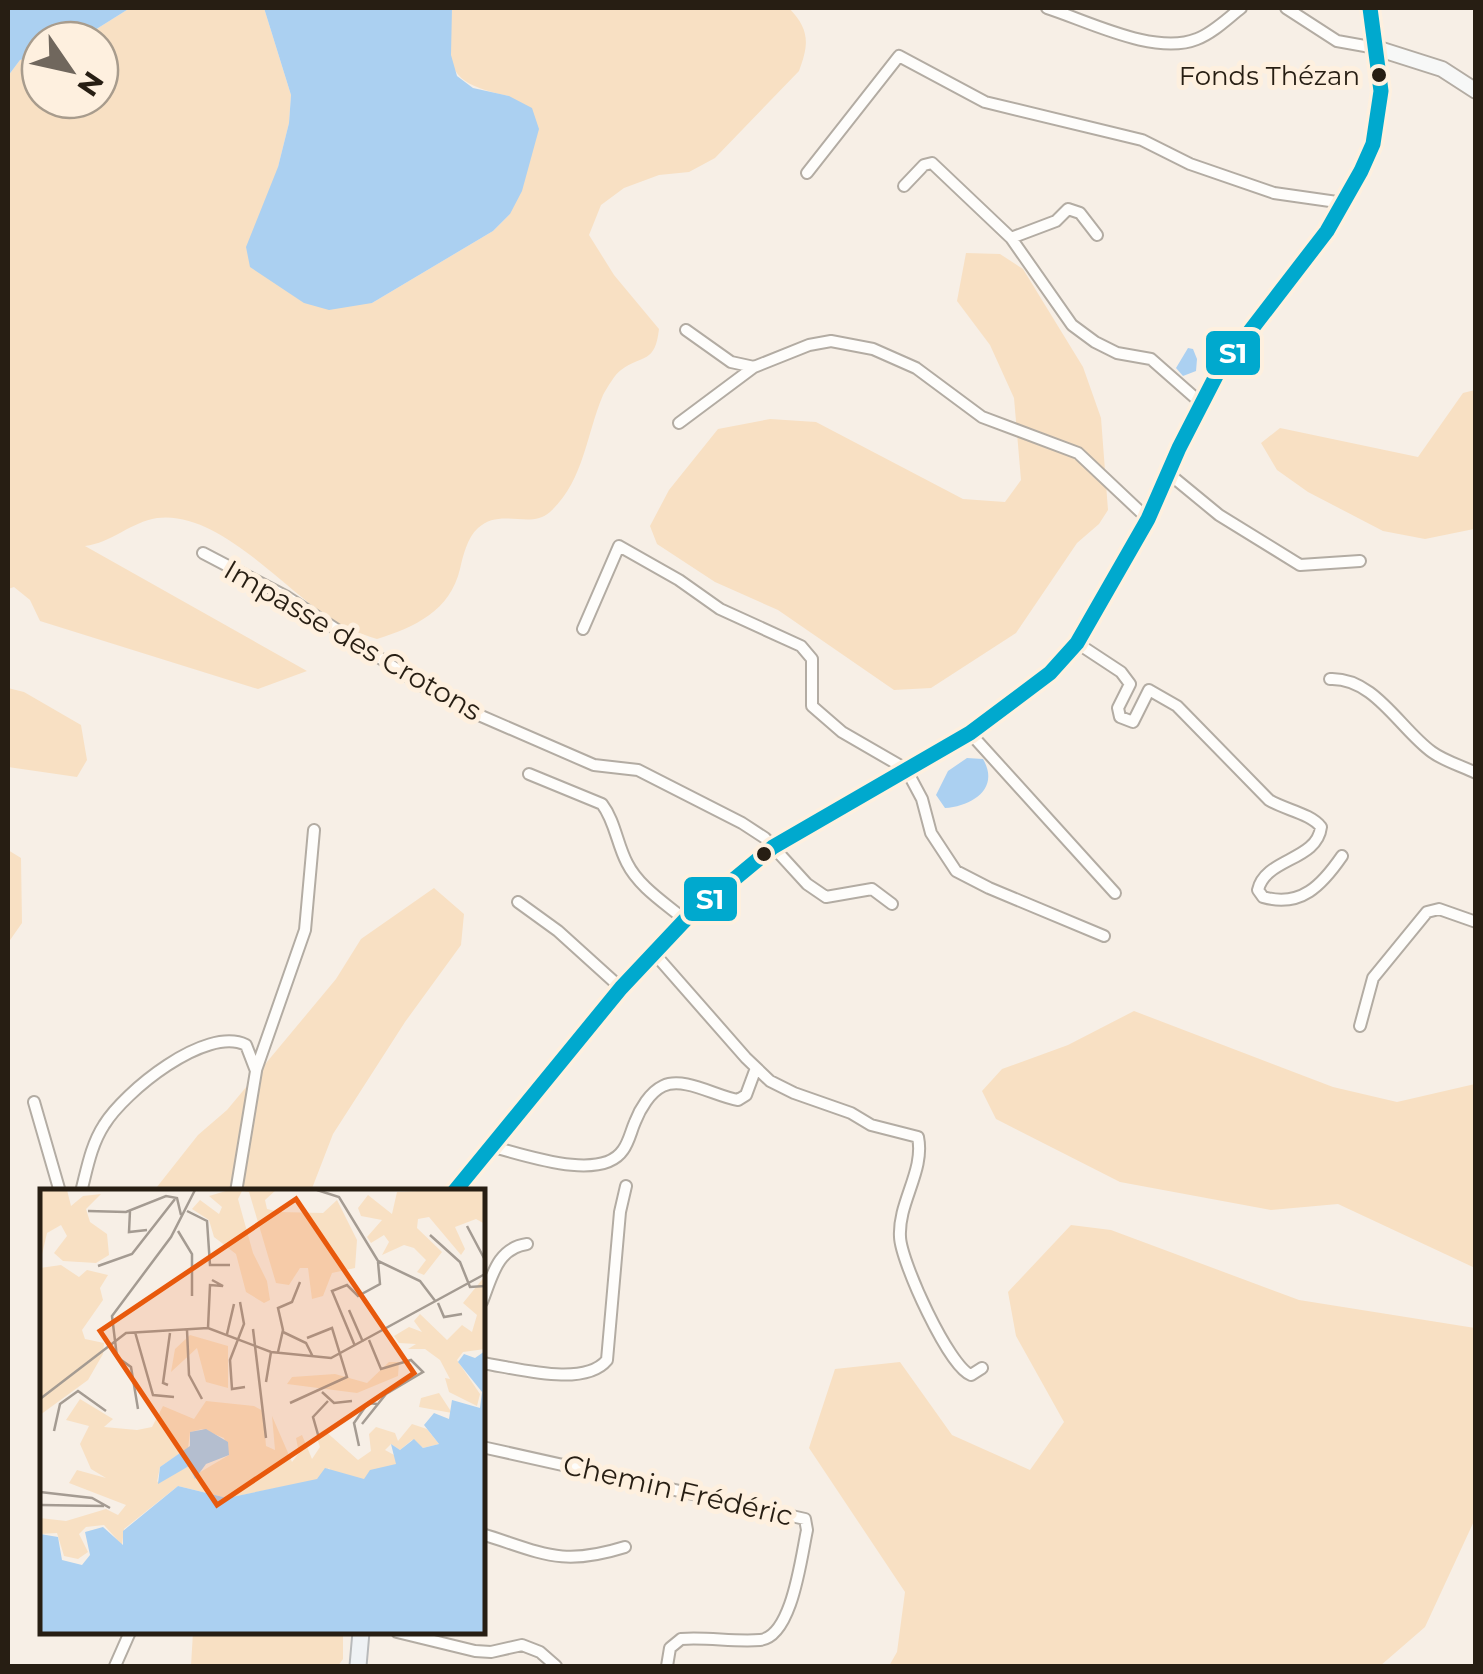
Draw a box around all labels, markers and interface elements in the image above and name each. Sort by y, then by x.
north arrow [20,20,120,120]
place label: Fonds Thézan [1179,60,1360,92]
text: N [70,65,111,103]
marker: Fonds Thézan [1369,65,1389,85]
line badge: S1 [1204,329,1262,377]
text: S1 [1219,336,1247,370]
street label: Impasse des Crotons [218,552,488,728]
unlabelled marker [754,844,774,864]
line badge: S1 [682,875,739,923]
text: S1 [696,882,724,916]
inset map [40,1189,485,1634]
street label: Chemin Frédéric [560,1447,796,1533]

